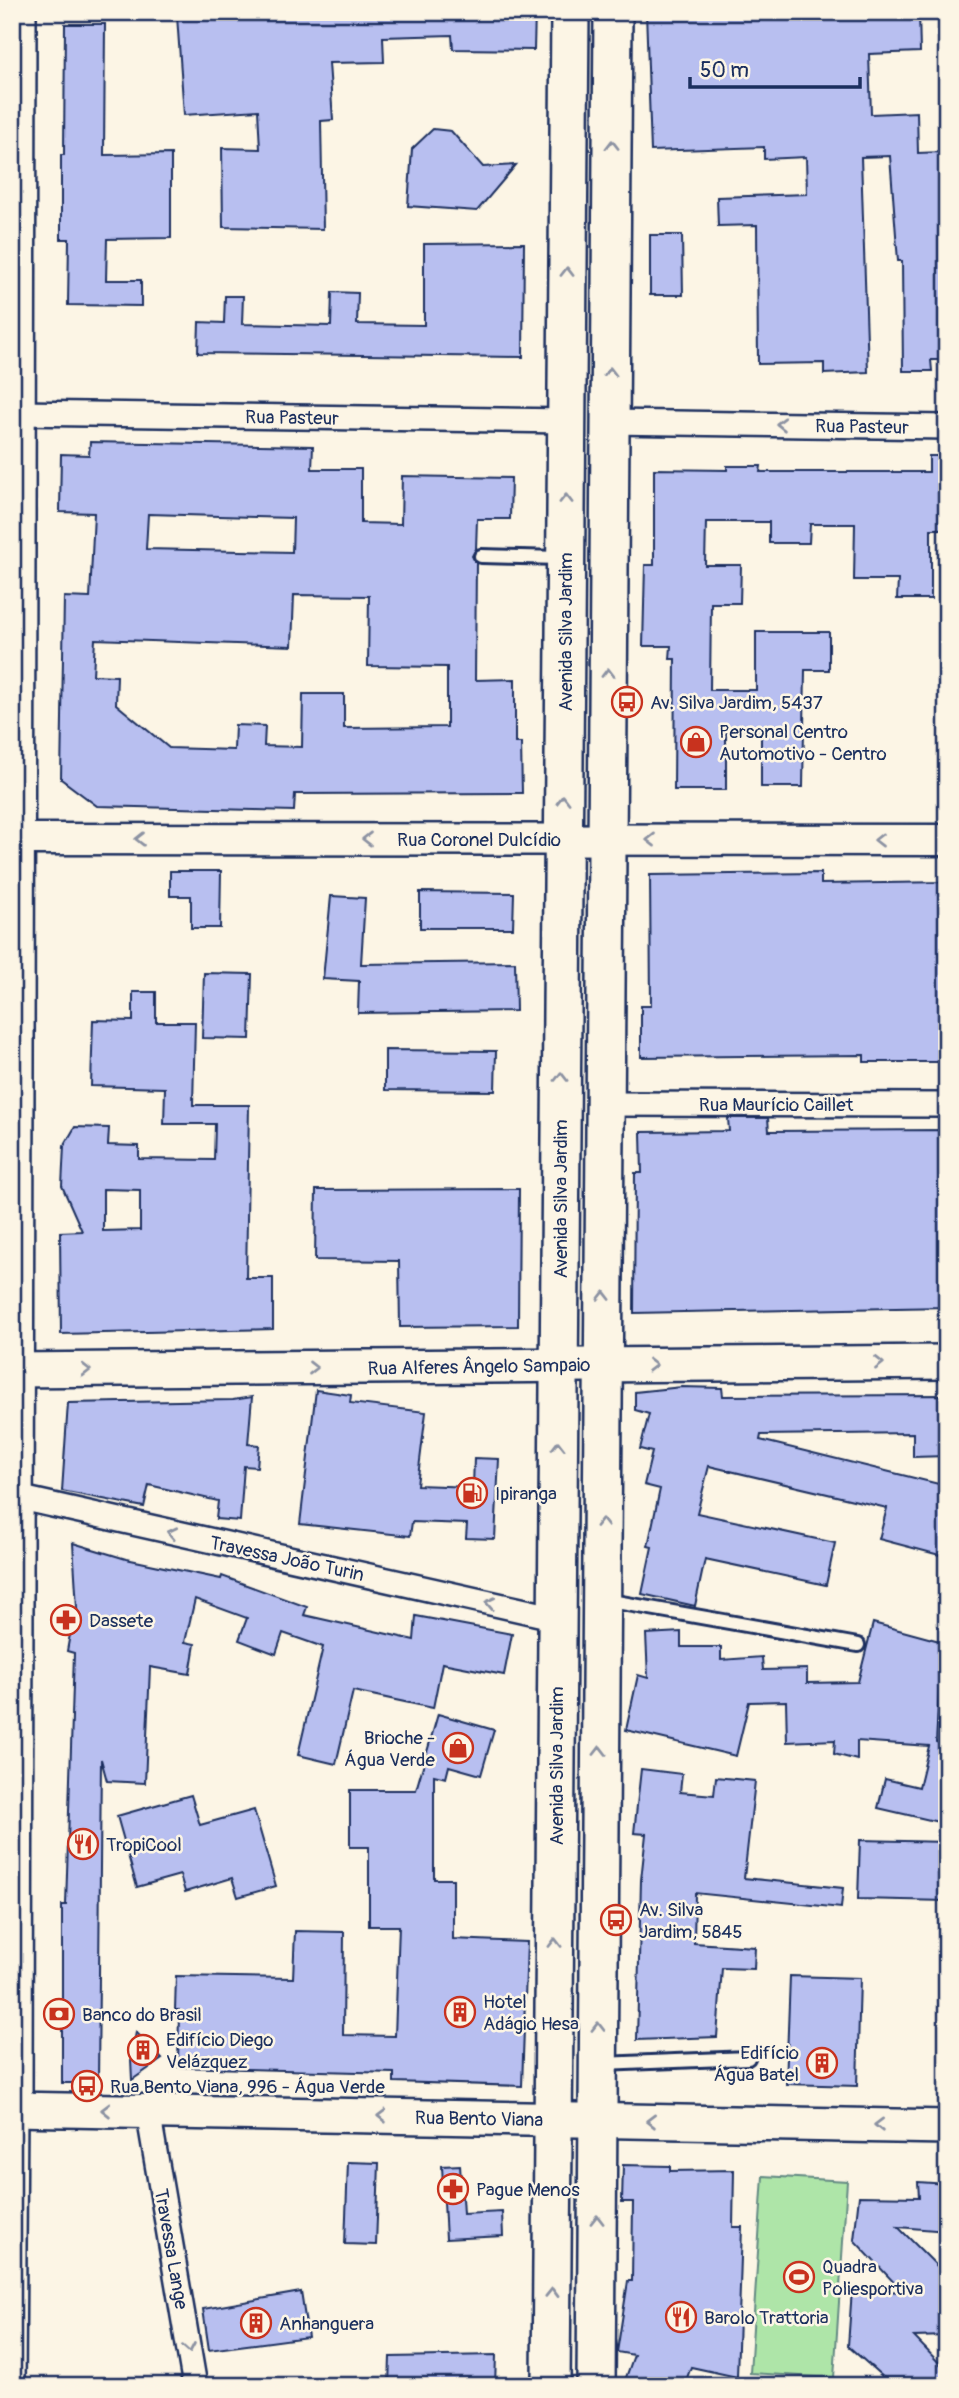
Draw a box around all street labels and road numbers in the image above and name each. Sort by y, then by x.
street label: Rua Pasteur [245,405,339,431]
street label: Rua Pasteur [815,414,909,440]
street label: Avenida Silva Jardim [554,552,578,712]
street label: Rua Coronel Dulcídio [397,828,561,852]
street label: Rua Maurício Caillet [699,1093,854,1117]
street label: Avenida Silva Jardim [549,1119,573,1279]
street label: Rua Alferes Ângelo Sampaio [367,1353,591,1381]
street label: Travessa João Turin [207,1531,366,1587]
street label: Avenida Silva Jardim [545,1686,569,1846]
street label: Rua Bento Viana [415,2106,544,2132]
street label: Travessa Lange [149,2187,194,2312]

